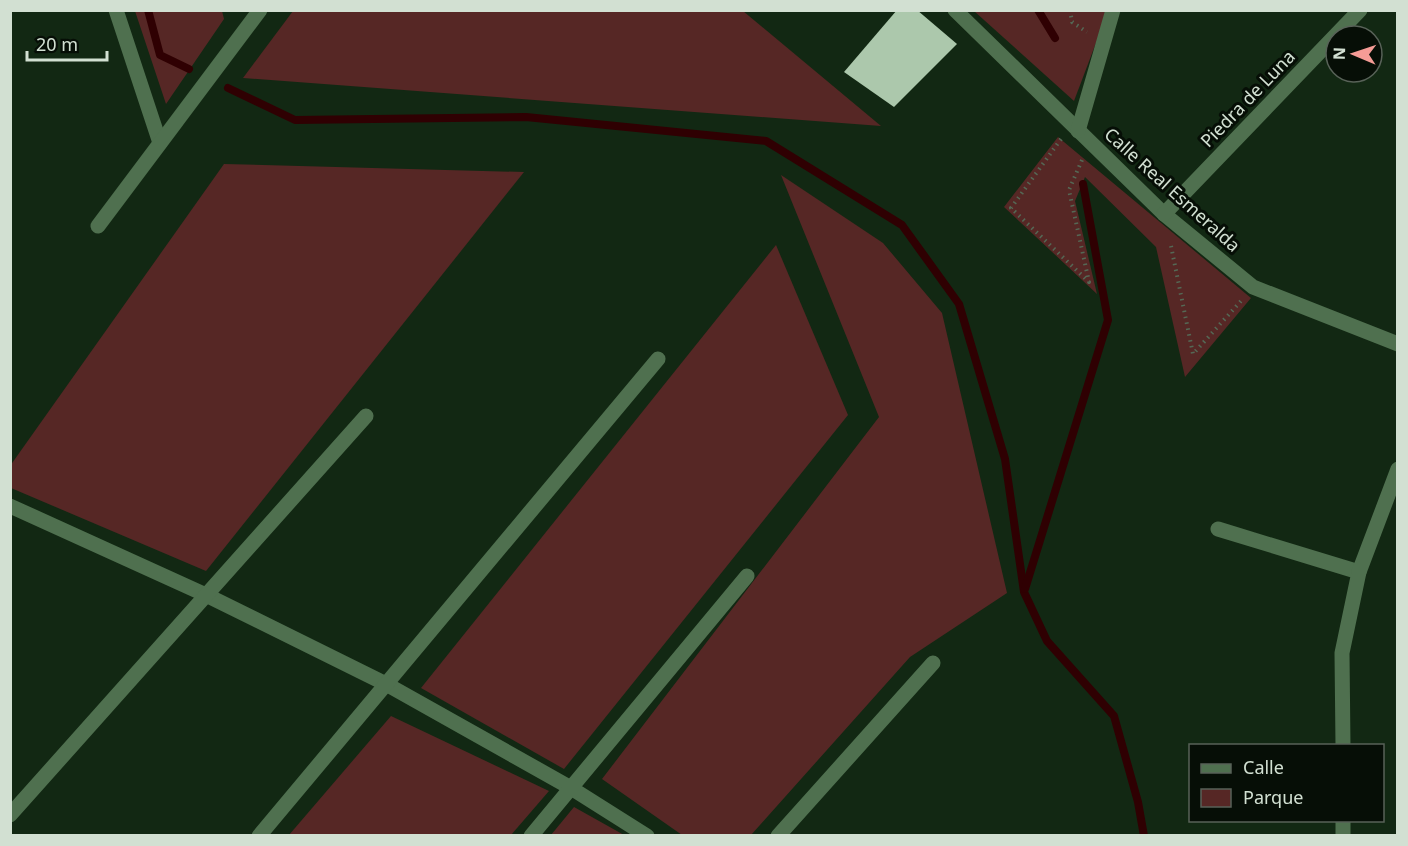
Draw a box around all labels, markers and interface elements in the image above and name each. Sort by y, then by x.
scale bar [27,24,106,62]
north arrow [1324,24,1384,84]
text: 20 m [36,32,78,56]
street label: Piedra de Luna [1195,45,1300,152]
text: N [1328,47,1350,60]
street label: Calle Real Esmeralda [1100,122,1246,257]
legend [1189,744,1384,822]
text: Calle [1243,755,1284,779]
text: Parque [1243,785,1303,809]

